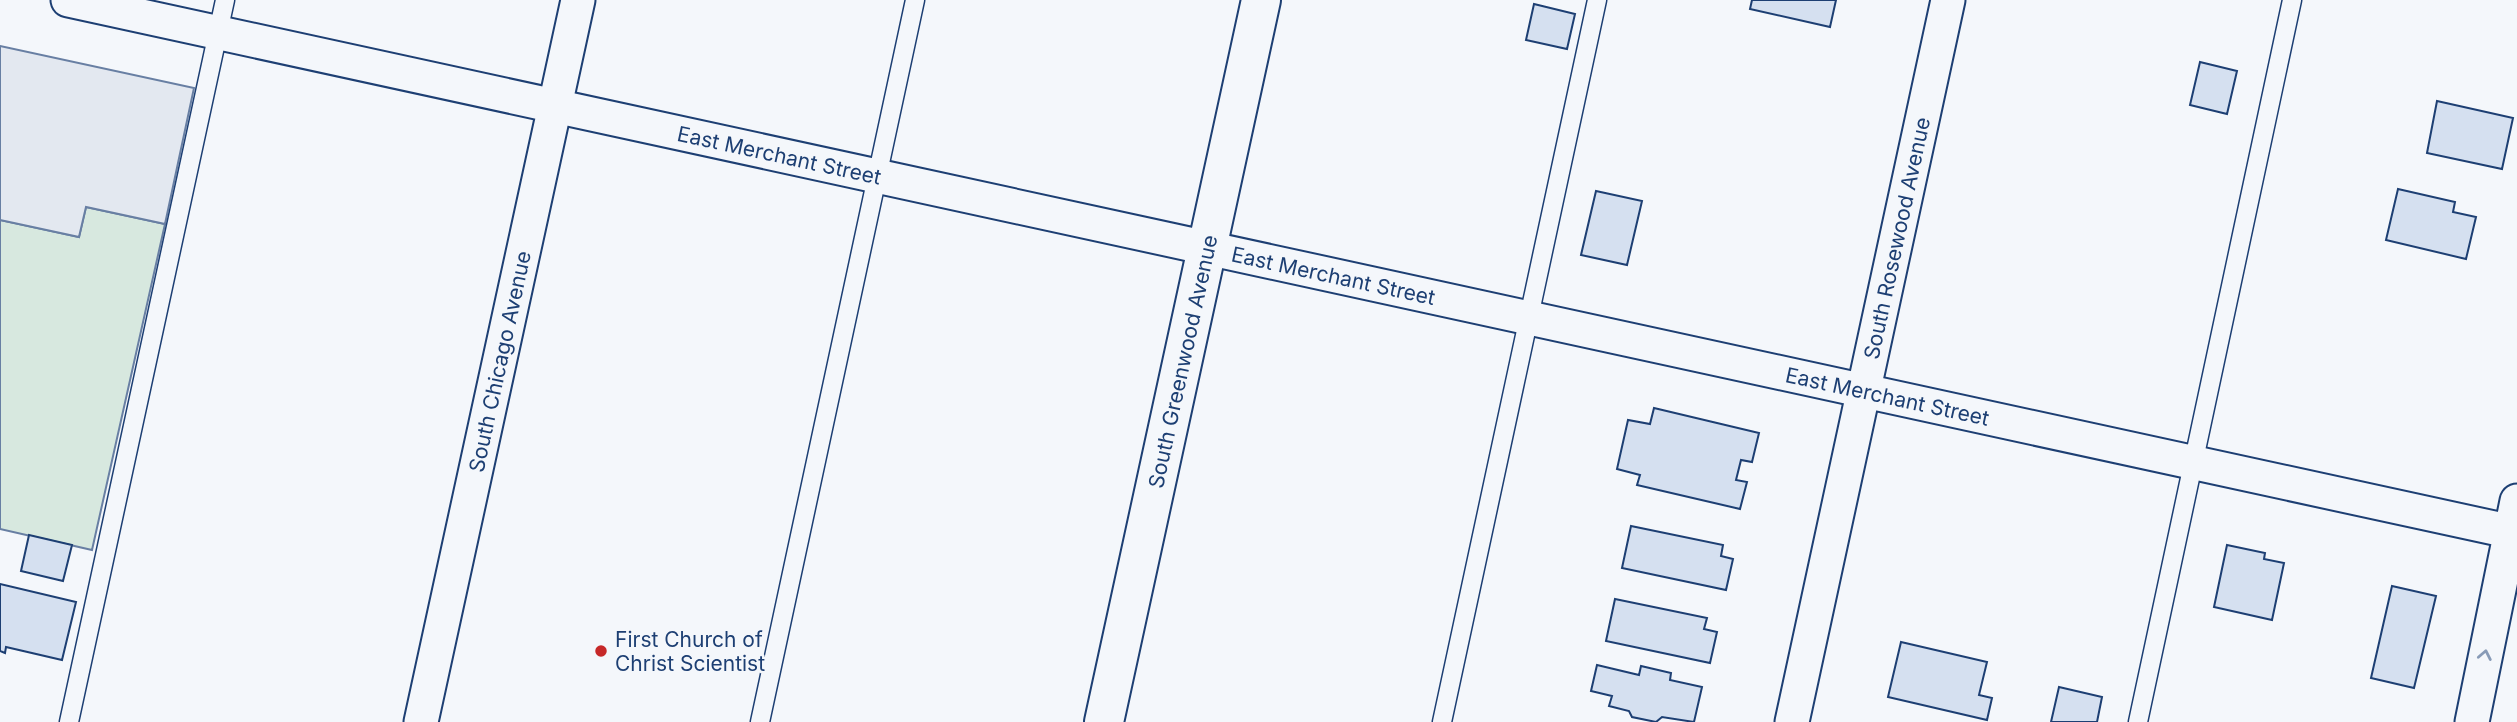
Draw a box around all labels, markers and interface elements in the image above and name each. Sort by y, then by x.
street label: South Rosewood Avenue [1858,115,1935,362]
street label: East Merchant Street [675,121,884,189]
street label: South Greenwood Avenue [1143,232,1222,490]
street label: East Merchant Street [1229,241,1438,310]
street label: South Chicago Avenue [463,248,536,474]
street label: East Merchant Street [1783,362,1992,430]
place label: First Church of Christ Scientist [615,627,765,676]
marker: First Church of Christ Scientist [593,643,609,659]
one-way arrow [2477,649,2492,661]

